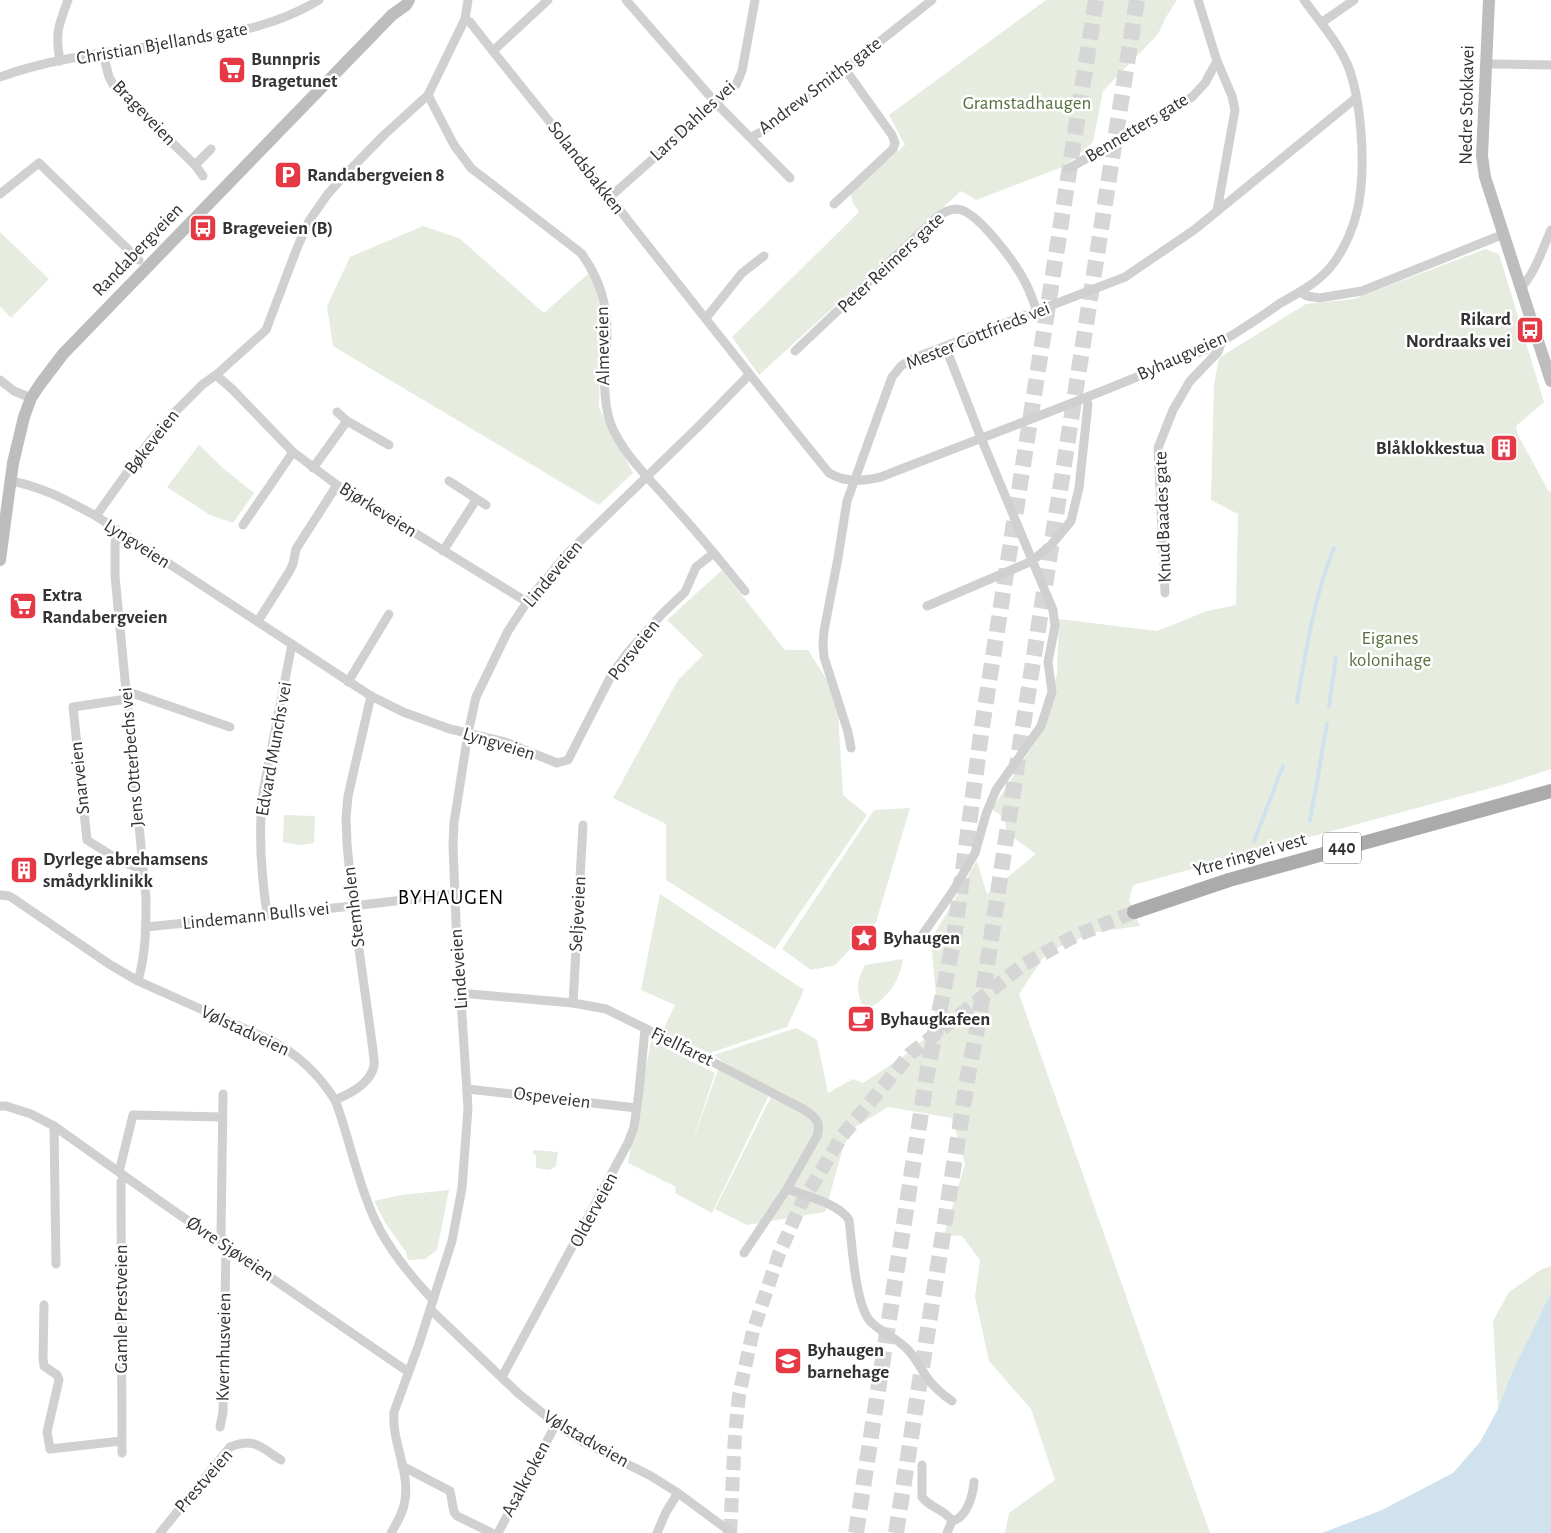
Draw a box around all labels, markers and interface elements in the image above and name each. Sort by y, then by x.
street label: Christian Bjellands gate [75,20,249,68]
street label: Andrew Smiths gate [755,34,885,138]
street label: Nedre Stokkavei [1456,45,1478,165]
place label: Bunnpris Bragetunet [251,50,338,91]
supermarket icon: Bunnpris Bragetunet [217,55,247,85]
street label: Brageveien [109,77,179,149]
street label: Lars Dahles vei [647,77,739,165]
street label: Bennetters gate [1082,90,1192,166]
park label: Gramstadhaugen [963,94,1091,113]
street label: Solandsbakken [544,118,628,218]
parking icon: Randabergveien 8 [273,160,303,190]
place label: Randabergveien 8 [307,166,445,185]
street label: Randabergveien [89,200,187,300]
street label: Peter Reimers gate [834,209,948,317]
bus stop icon: Brageveien (B) [188,213,218,243]
place label: Brageveien (B) [222,219,333,238]
street label: Mester Gottfrieds vei [903,299,1053,373]
street label: Almeveien [593,306,613,386]
place label: Rikard Nordraaks vei [1406,310,1511,351]
bus stop icon: Rikard Nordraaks vei [1515,315,1545,345]
street label: Byhaugveien [1134,328,1230,384]
street label: Bøkeveien [121,406,183,478]
building icon: Blåklokkestua [1489,433,1519,463]
place label: Blåklokkestua [1376,439,1485,458]
street label: Knud Baades gate [1151,451,1175,583]
street label: Bjørkeveien [336,479,420,541]
street label: Lyngveien [101,516,173,572]
street label: Lindeveien [520,537,586,611]
place label: Extra Randabergveien [42,586,168,627]
supermarket icon: Extra Randabergveien [8,591,38,621]
street label: Porsveien [605,616,663,684]
park label: Eiganes kolonihage [1349,629,1431,670]
street label: Edvard Munchs vei [253,680,295,818]
street label: Jens Otterbechs vei [116,686,148,828]
street label: Lyngveien [461,724,537,764]
street label: Snarveien [67,741,93,815]
street label: Ytre ringvei vest [1191,830,1309,880]
road number: 440 [1323,832,1361,864]
place label: Dyrlege abrehamsens smådyrklinikk [43,850,208,891]
building icon: Dyrlege abrehamsens smådyrklinikk [9,855,39,885]
street label: Stemholen [340,866,368,948]
street label: Seljeveien [567,876,589,952]
district label: BYHAUGEN [398,887,504,908]
street label: Lindemann Bulls vei [181,899,331,933]
place icon: Byhaugen [849,923,879,953]
street label: Lindeveien [447,928,471,1010]
place label: Byhaugen [883,929,960,948]
street label: Vølstadveien [198,1002,292,1060]
cafe icon: Byhaugkafeen [846,1004,876,1034]
place label: Byhaugkafeen [880,1010,990,1029]
street label: Fjellfaret [648,1024,716,1070]
street label: Ospeveien [513,1084,591,1112]
street label: Olderveien [566,1170,622,1250]
street label: Øvre Sjøveien [183,1213,277,1285]
street label: Gamle Prestveien [112,1245,131,1373]
street label: Kvernhusveien [214,1293,234,1401]
place label: Byhaugen barnehage [807,1341,889,1382]
school or university icon: Byhaugen barnehage [773,1346,803,1376]
street label: Vølstadveien [540,1407,632,1471]
street label: Asalkroken [498,1438,554,1520]
street label: Prestveien [171,1446,237,1516]

